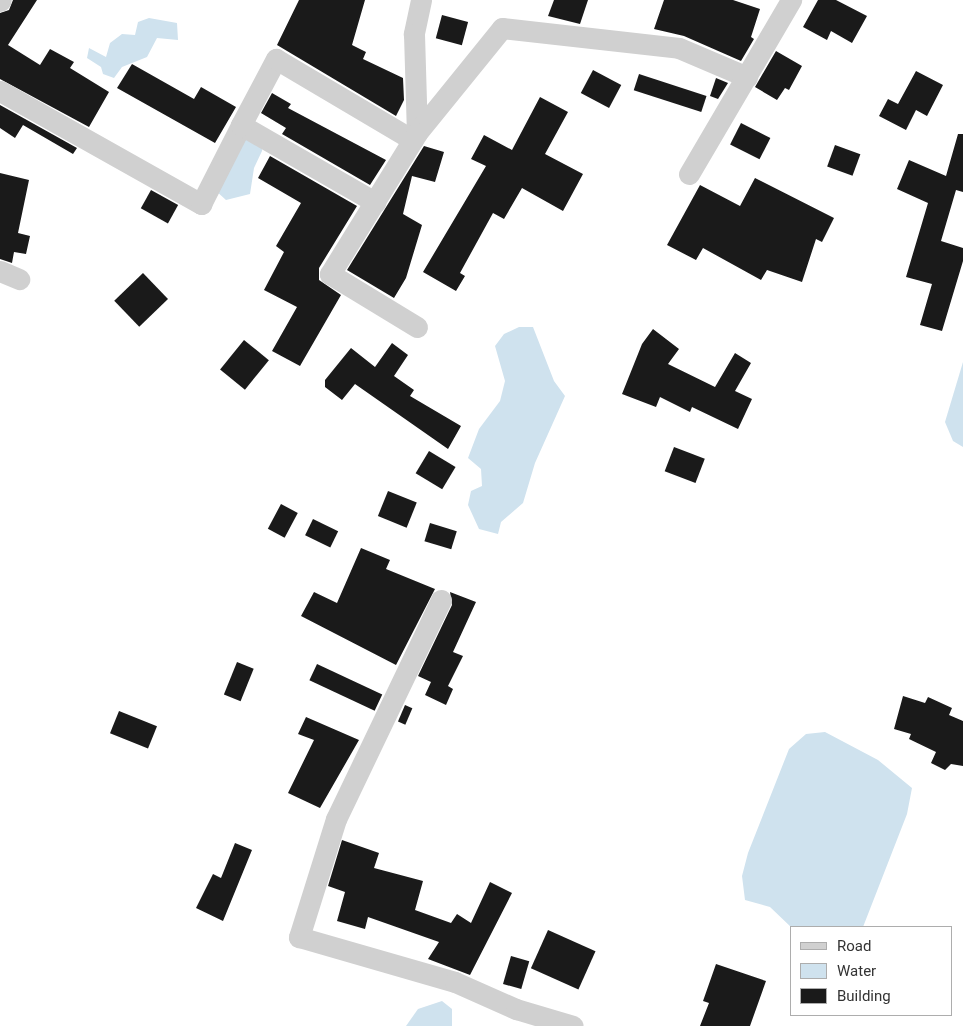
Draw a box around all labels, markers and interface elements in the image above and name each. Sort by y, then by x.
legend [790,926,953,1016]
text: Road [837,937,871,955]
text: Water [837,962,876,980]
text: Building [837,987,891,1005]

